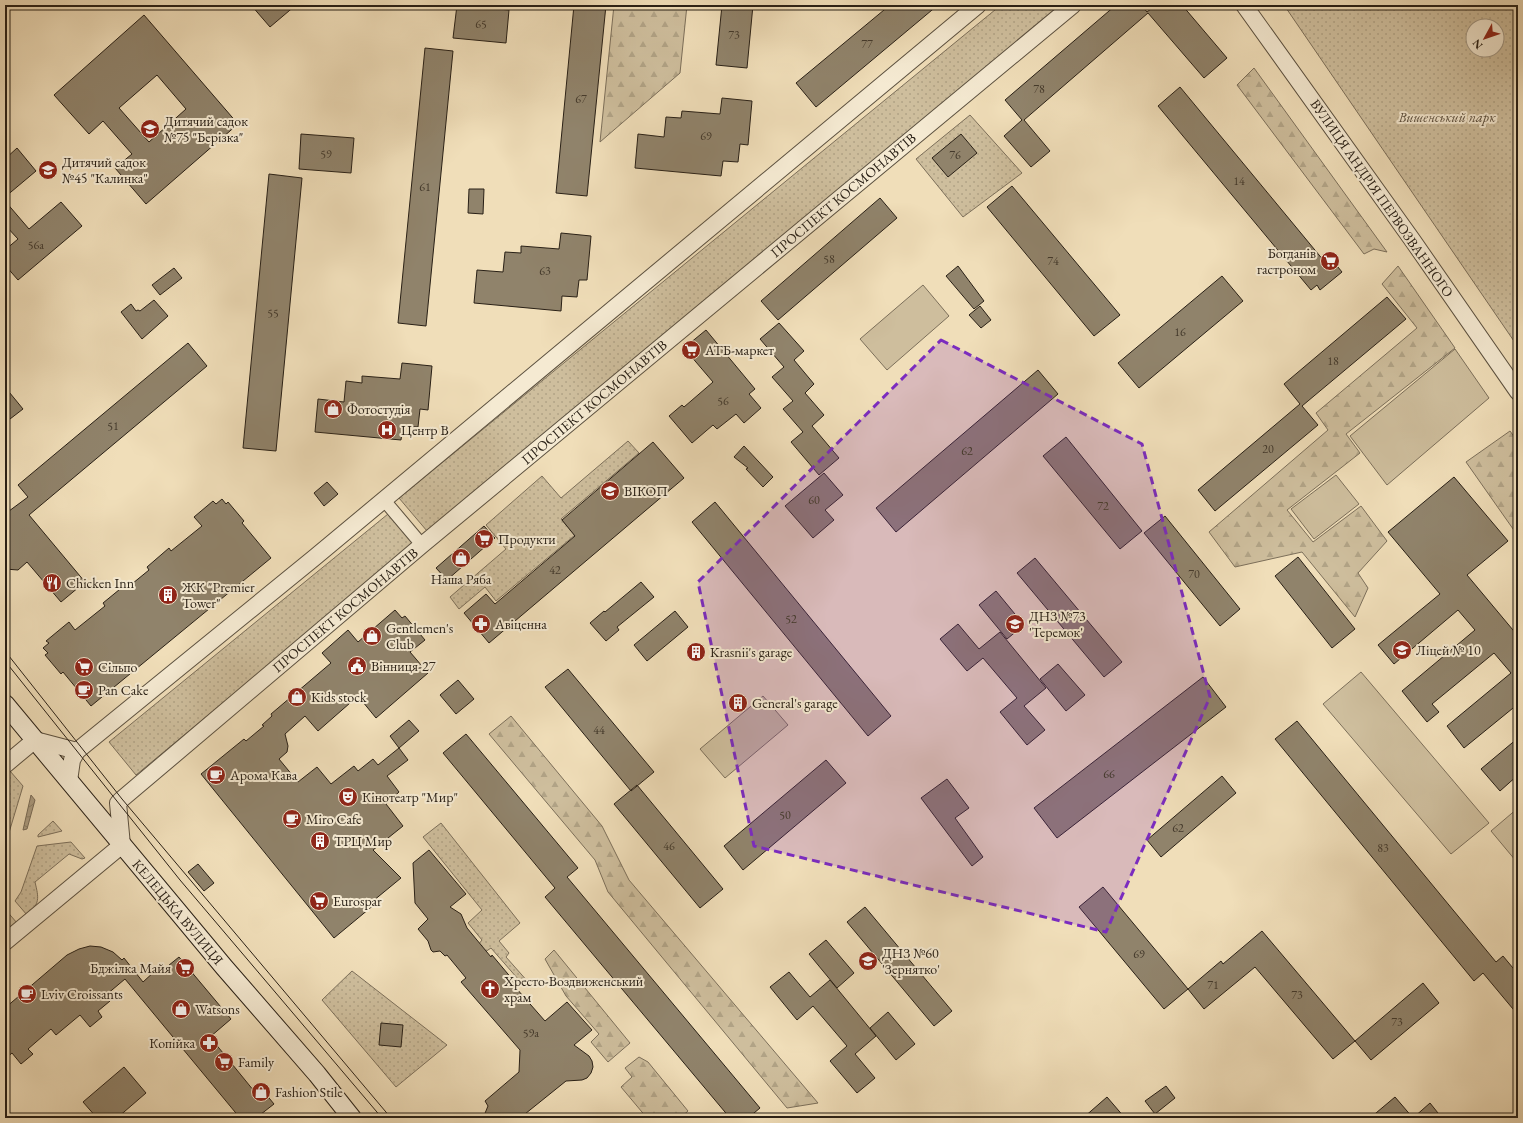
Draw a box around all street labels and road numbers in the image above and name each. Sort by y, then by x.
street label: ВУЛИЦЯ АНДРІЯ ПЕРВОЗВАННОГО [1306,95,1458,301]
street label: ПРОСПЕКТ КОСМОНАВТІВ [766,129,920,261]
street label: ПРОСПЕКТ КОСМОНАВТІВ [517,336,671,468]
street label: ПРОСПЕКТ КОСМОНАВТІВ [268,544,422,676]
street label: КЕЛЕЦЬКА ВУЛИЦЯ [128,855,228,969]

